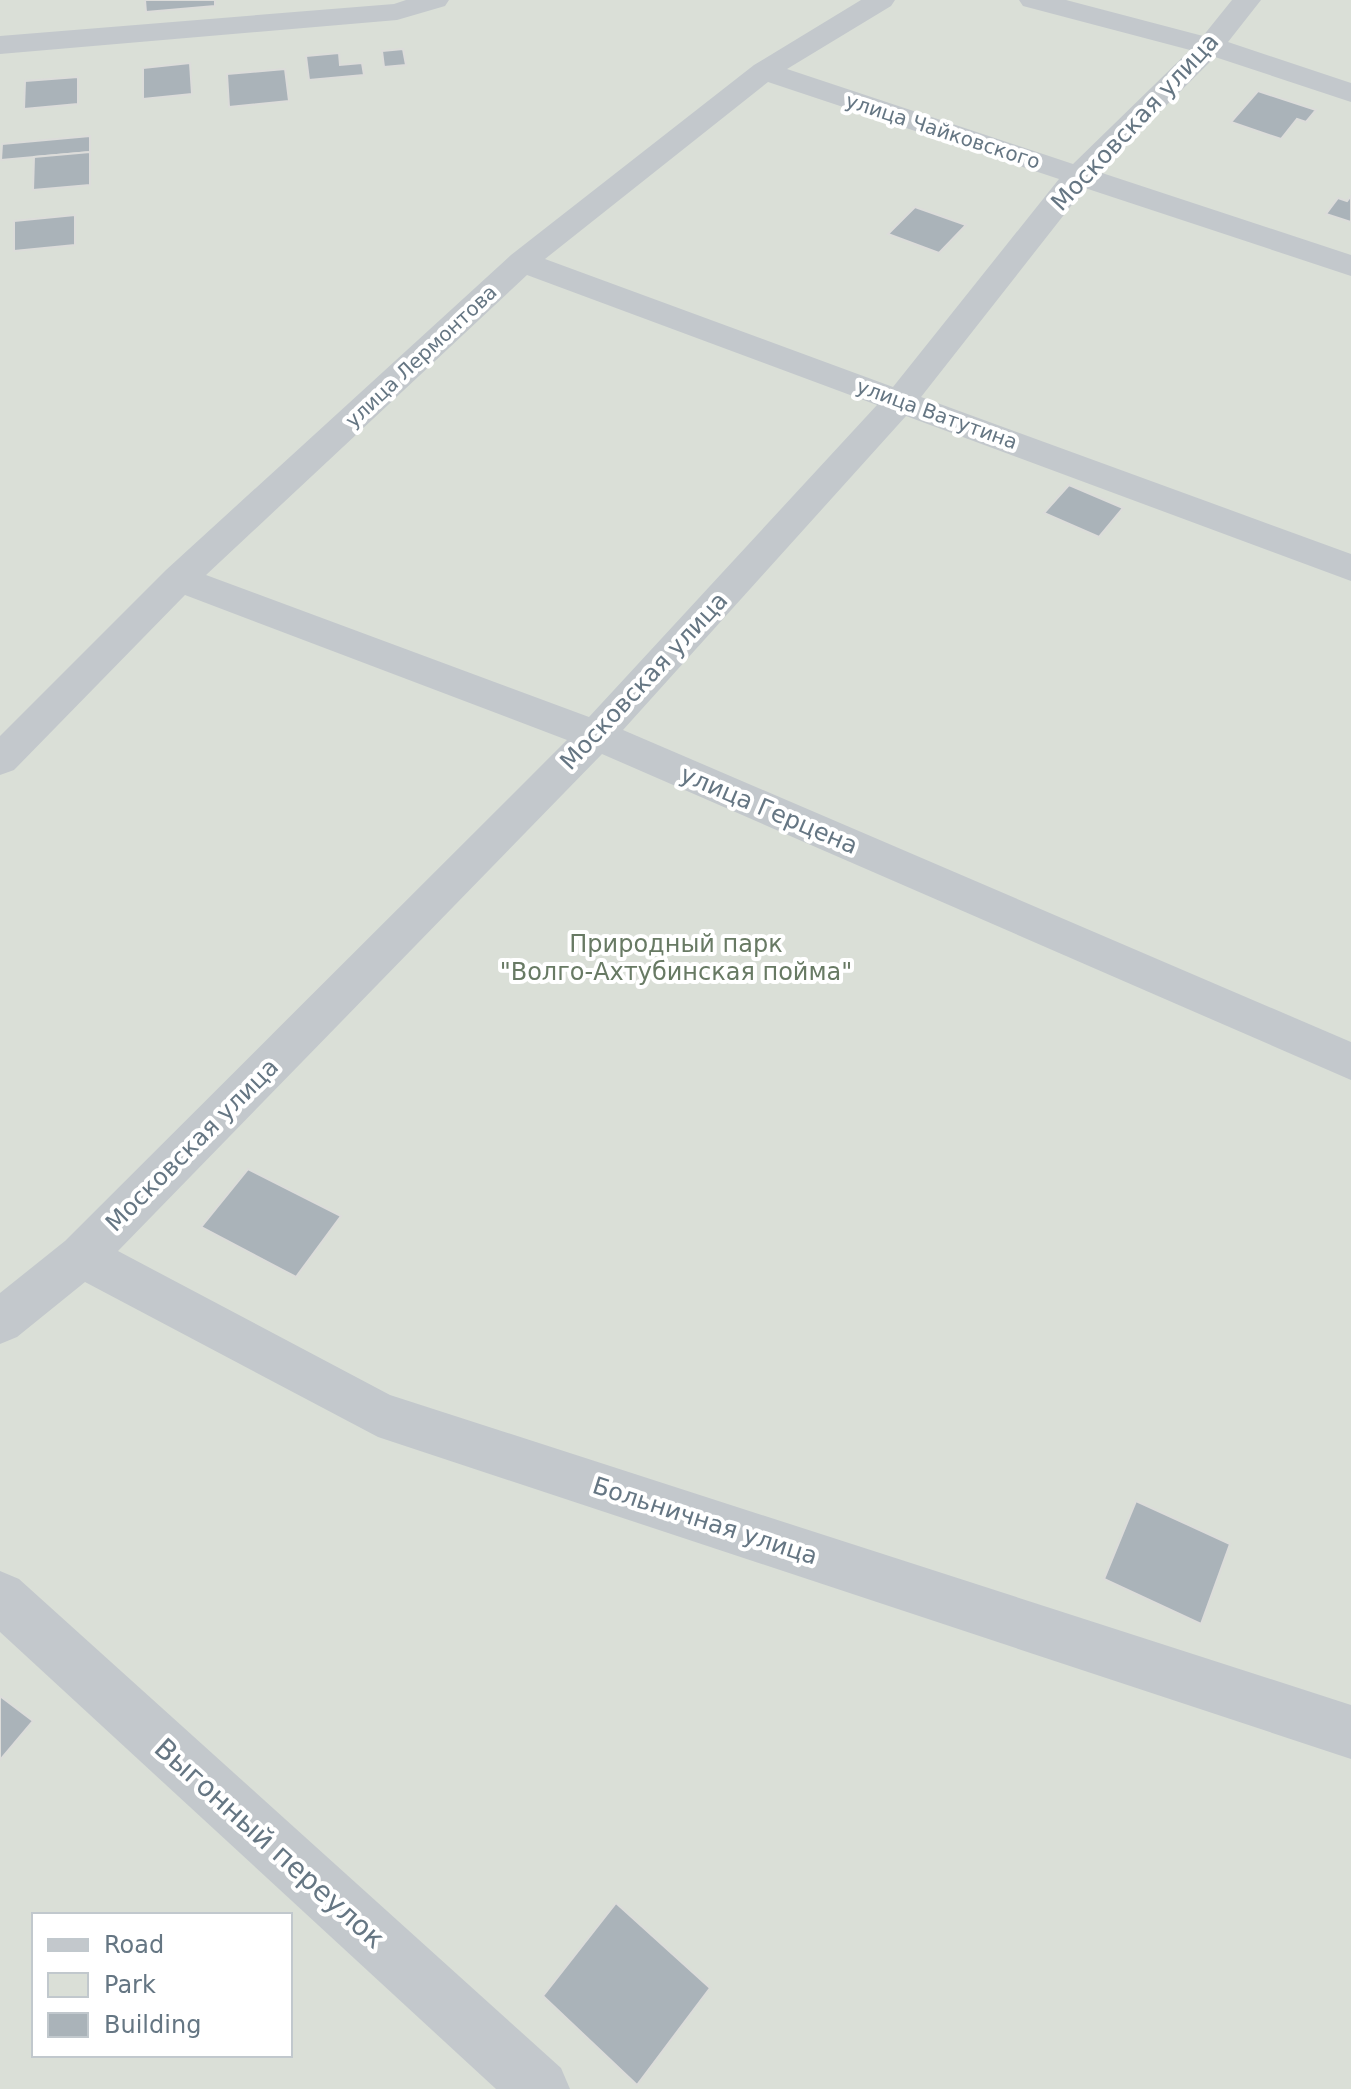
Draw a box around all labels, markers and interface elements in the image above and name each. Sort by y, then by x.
street label: Московская улица [1045,27,1225,217]
street label: улица Чайковского [843,88,1043,174]
street label: улица Лермонтова [340,280,502,432]
street label: улица Ватутина [853,374,1021,454]
street label: Московская улица [554,586,734,776]
street label: улица Герцена [676,760,862,860]
park label: Природный парк "Волго-Ахтубинская пойма" [500,930,852,986]
street label: Московская улица [100,1053,284,1237]
street label: Больничная улица [589,1471,821,1571]
street label: Выгонный переулок [148,1731,391,1955]
legend [32,1913,292,2057]
text: Road [104,1931,164,1959]
text: Park [104,1971,156,1999]
text: Building [104,2011,201,2039]

